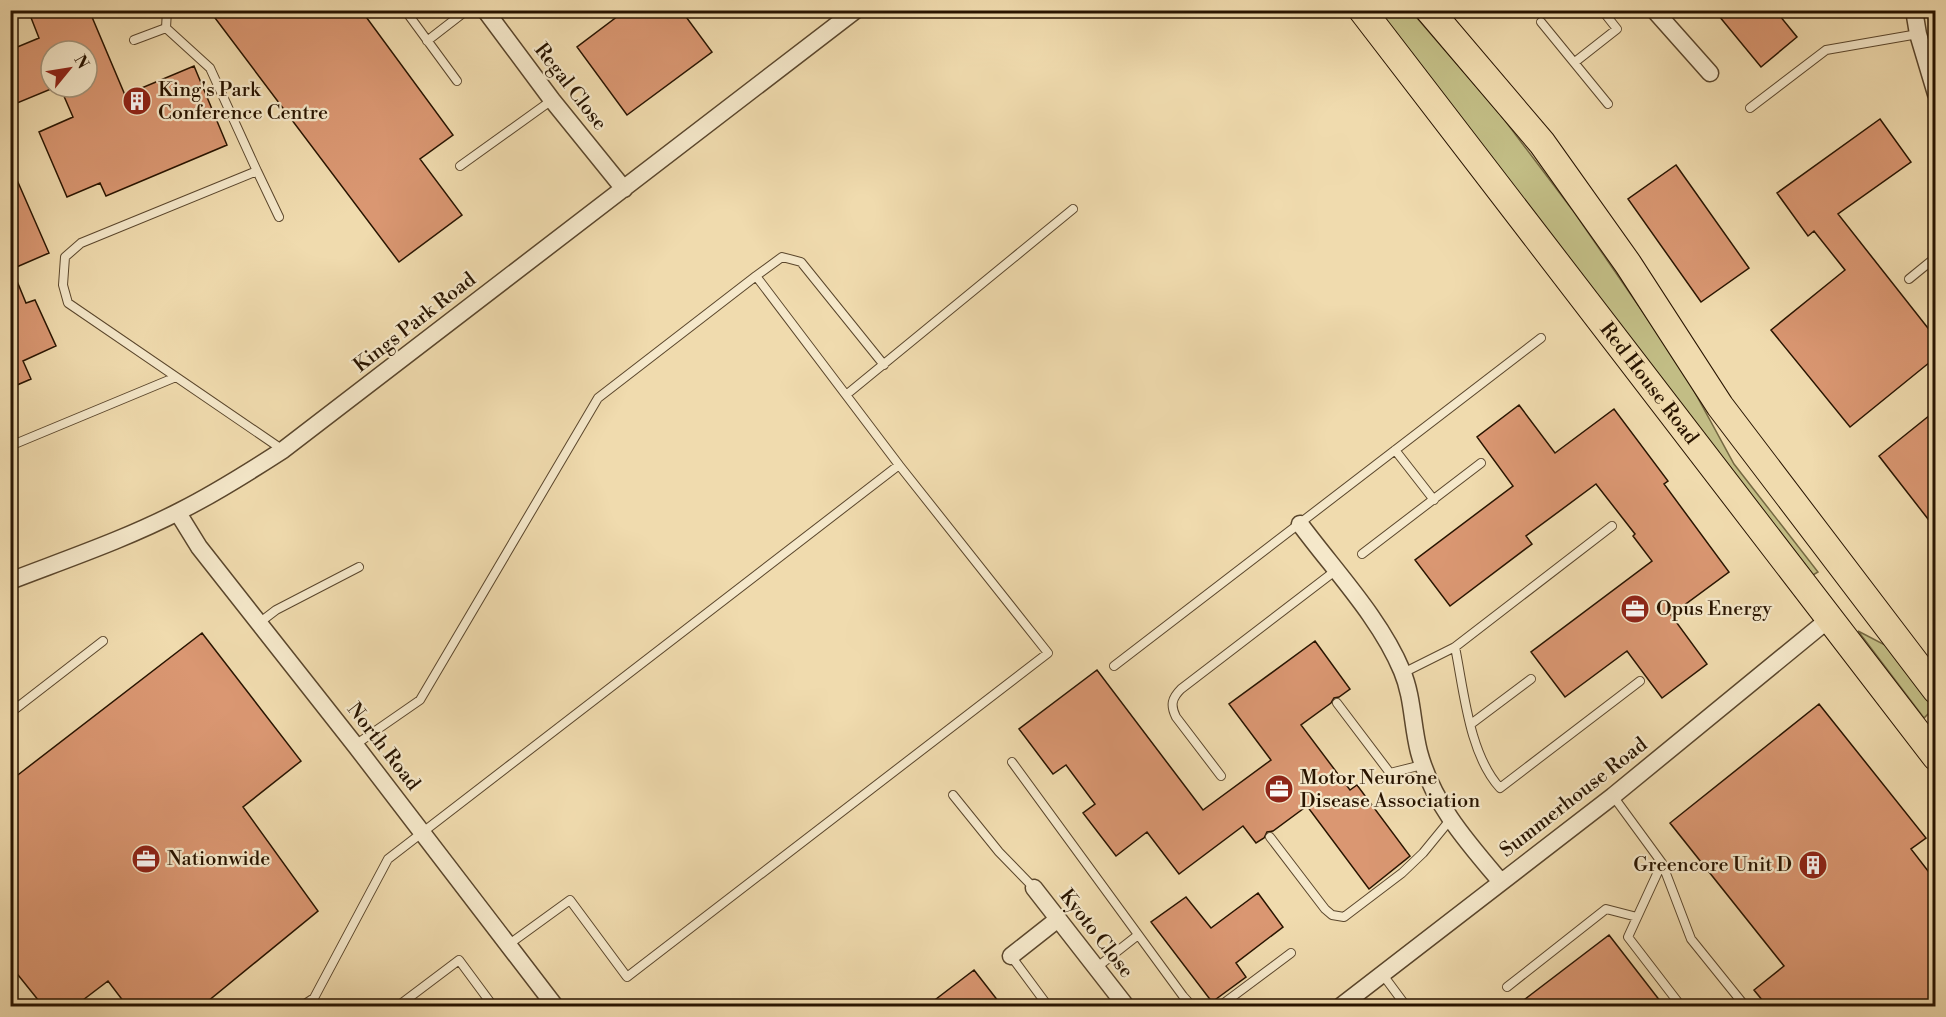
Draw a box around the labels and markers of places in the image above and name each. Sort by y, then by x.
place label: King's Park Conference Centre [158,78,328,126]
building icon: King's Park Conference Centre [121,85,153,117]
office icon: Opus Energy [1619,593,1651,625]
place label: Opus Energy [1656,597,1772,622]
place label: Motor Neurone Disease Association [1300,766,1480,814]
office icon: Motor Neurone Disease Association [1263,773,1295,805]
office icon: Nationwide [130,843,162,875]
place label: Nationwide [167,847,270,872]
building icon: Greencore Unit D [1797,849,1829,881]
place label: Greencore Unit D [1633,853,1792,878]

